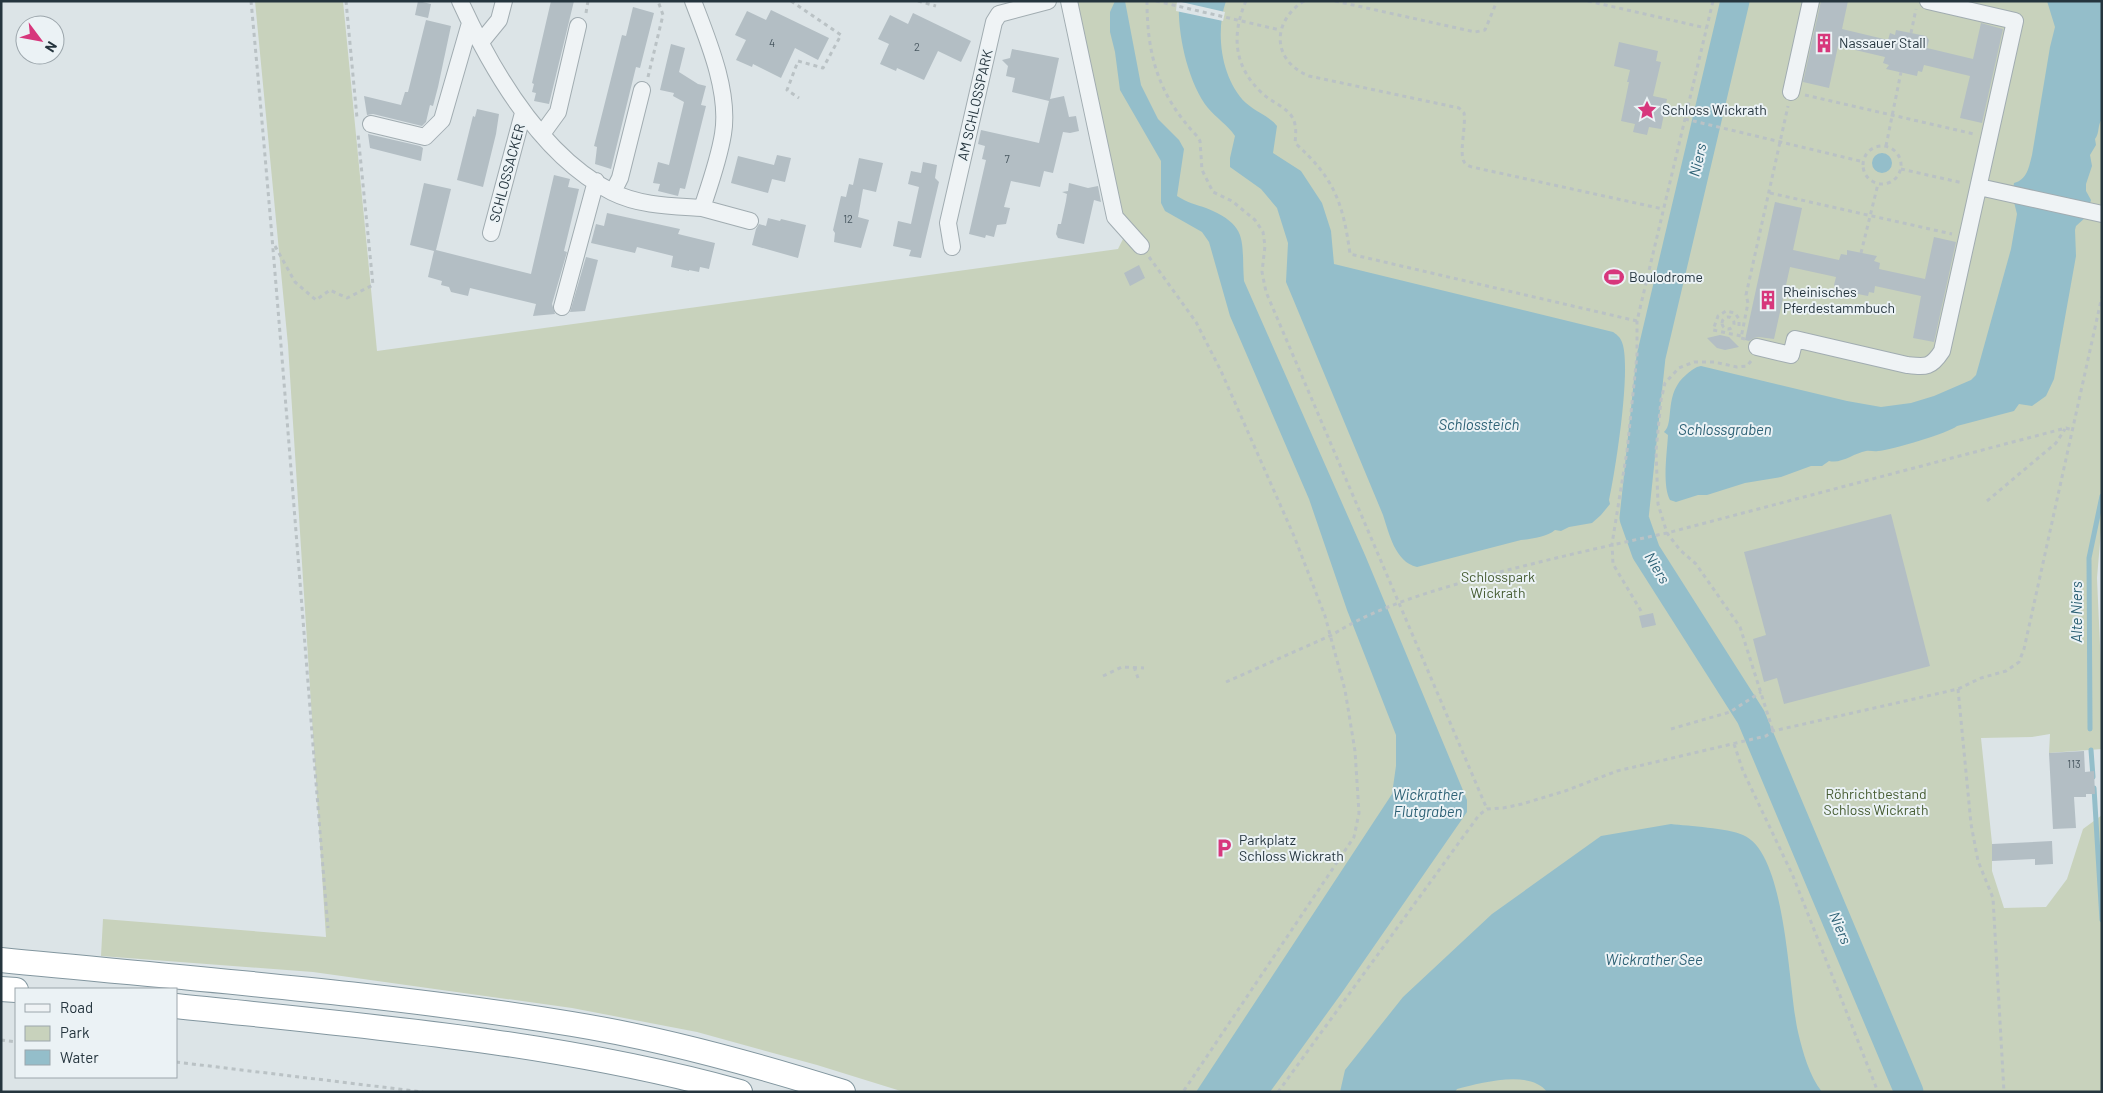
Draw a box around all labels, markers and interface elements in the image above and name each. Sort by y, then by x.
north arrow [15,15,65,65]
building icon: Nassauer Stall [1813,32,1835,54]
place label: Nassauer Stall [1839,34,1926,51]
house number: 4 [769,36,775,49]
text: N [42,39,61,56]
house number: 2 [914,40,920,53]
street label: AM SCHLOSSPARK [953,47,996,162]
place icon: Schloss Wickrath [1636,99,1658,121]
place label: Schloss Wickrath [1662,101,1767,118]
street label: SCHLOSSACKER [485,122,528,224]
water label: Niers [1684,141,1710,178]
house number: 7 [1004,152,1010,165]
house number: 12 [843,212,853,225]
sports icon: Boulodrome [1603,266,1625,288]
place label: Boulodrome [1629,268,1703,285]
place label: Rheinisches Pferdestammbuch [1783,283,1895,316]
building icon: Rheinisches Pferdestammbuch [1757,289,1779,311]
water label: Schlossteich [1439,415,1520,433]
water label: Schlossgraben [1678,420,1772,438]
water label: Niers [1641,548,1674,587]
park label: Schlosspark Wickrath [1461,568,1535,601]
water label: Alte Niers [2067,581,2085,643]
house number: 113 [2067,757,2081,770]
water label: Wickrather Flutgraben [1393,785,1464,820]
park label: Röhrichtbestand Schloss Wickrath [1824,785,1928,818]
place label: Parkplatz Schloss Wickrath [1239,831,1344,864]
parking icon: Parkplatz Schloss Wickrath [1213,837,1235,859]
water label: Niers [1826,909,1856,947]
water label: Wickrather See [1605,950,1703,968]
legend [15,988,178,1078]
text: Road [60,998,93,1016]
text: Park [60,1023,90,1041]
text: Water [60,1048,99,1066]

